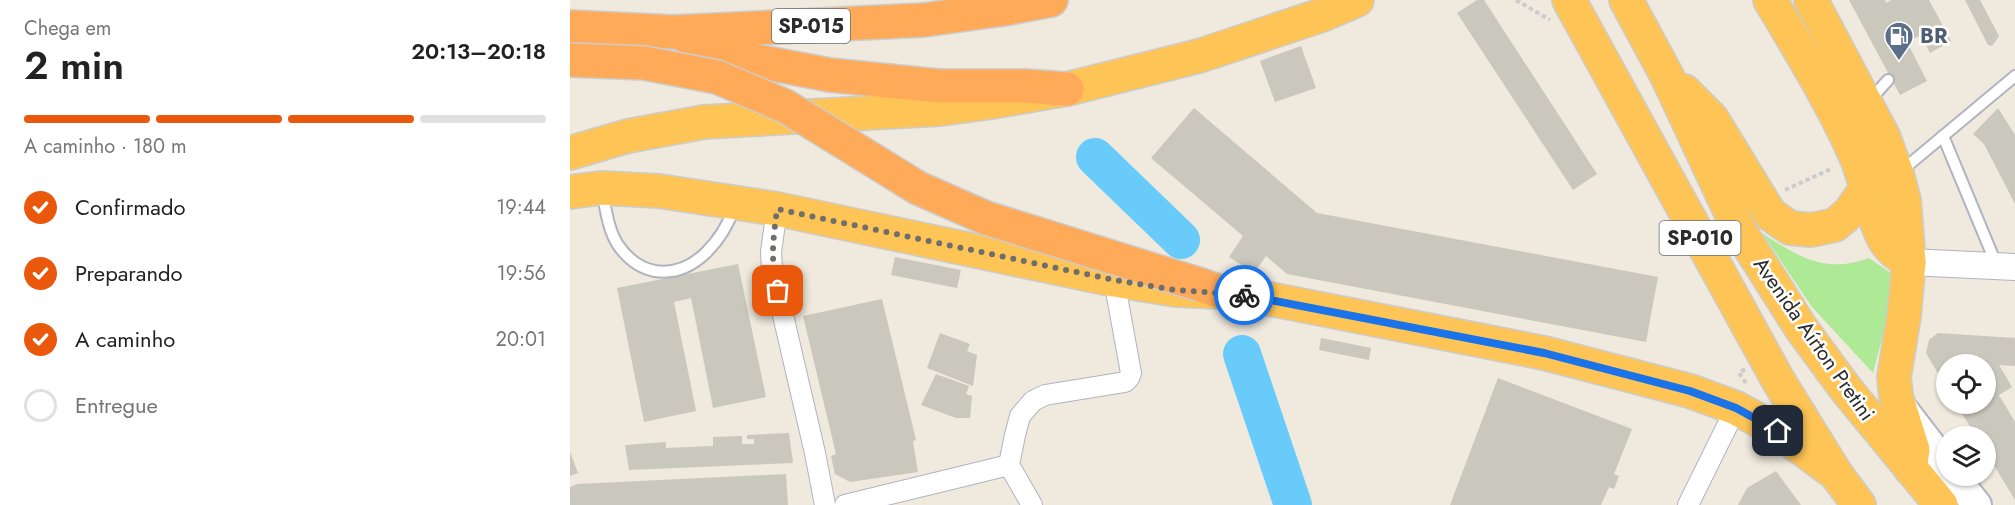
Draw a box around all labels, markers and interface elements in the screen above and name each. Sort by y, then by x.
road number: SP-015 [772,9,850,43]
text: Chega em [24,14,111,43]
fuel station icon: BR [1883,20,1915,62]
place label: BR [1920,21,1948,51]
text: 20:13–20:18 [411,35,546,67]
text: 2 min [24,37,124,94]
text: A caminho · 180 m [24,132,187,161]
icon: check [24,191,57,224]
text: Confirmado [75,191,185,223]
text: 19:44 [496,193,546,222]
road number: SP-010 [1660,221,1740,255]
street label: Avenida Aírton Pretini [1746,251,1882,427]
icon: check [24,257,57,290]
text: Preparando [75,257,183,289]
text: 19:56 [497,259,546,288]
pin [752,265,803,316]
courier [1214,265,1274,325]
icon: bag [761,274,794,307]
icon: bike [1228,279,1261,312]
icon: check [24,323,57,356]
text: A caminho [75,323,175,355]
text: 20:01 [496,325,546,354]
map controls [1936,354,1996,486]
button: locate [1936,354,1996,414]
text: Entregue [75,389,158,421]
pin [1752,405,1803,456]
icon: home [1761,414,1794,447]
button: layers [1936,426,1996,486]

